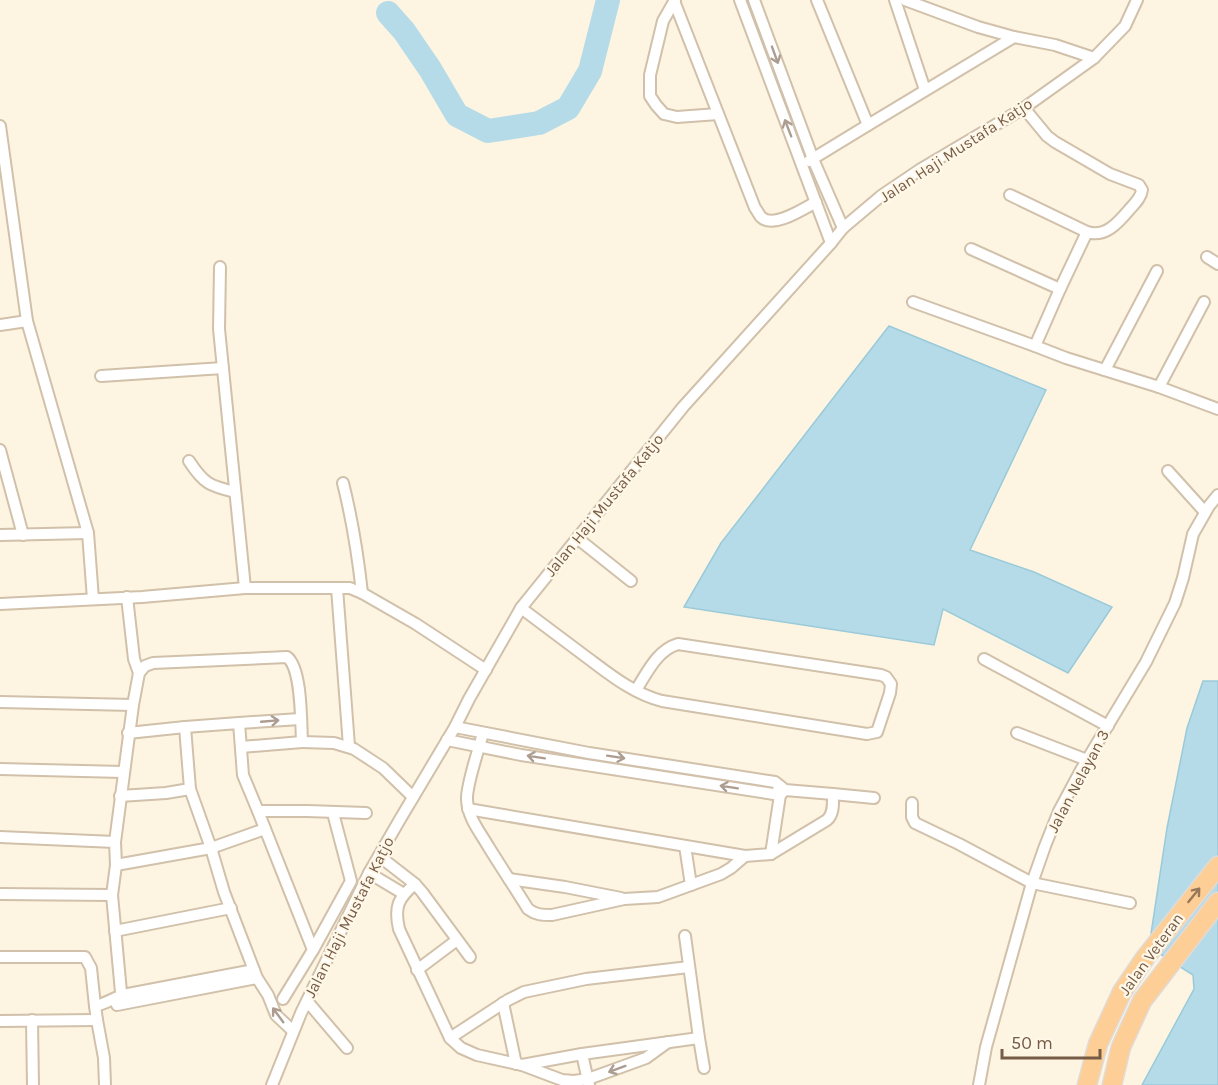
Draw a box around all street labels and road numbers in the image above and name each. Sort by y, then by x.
street label: Jalan Haji Mustafa Katjo [876,94,1036,206]
street label: Jalan Haji Mustafa Katjo [541,430,667,580]
street label: Jalan Nelayan 3 [1043,726,1113,836]
street label: Jalan Haji Mustafa Katjo [300,833,398,1001]
street label: Jalan Veteran [1115,909,1187,999]

